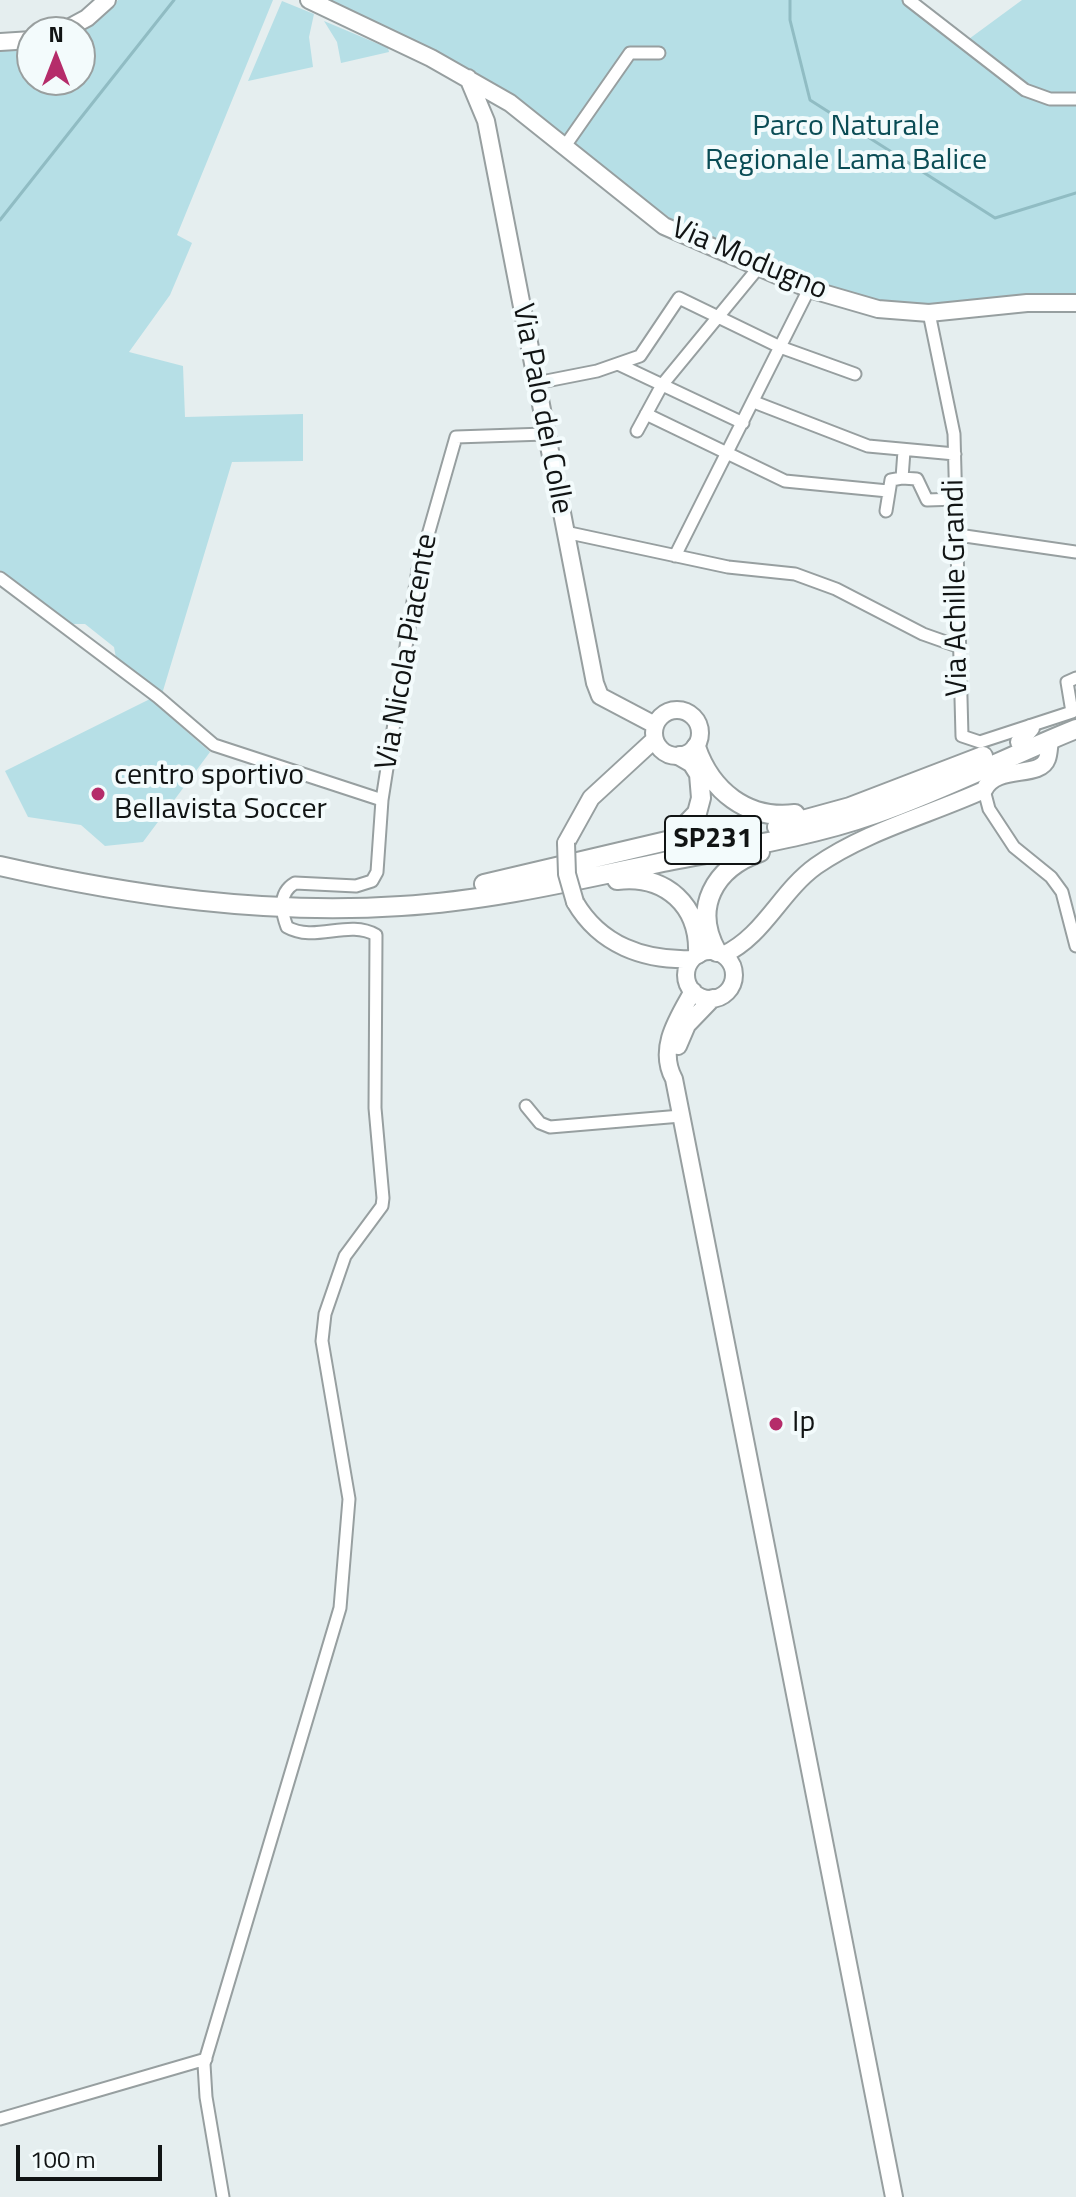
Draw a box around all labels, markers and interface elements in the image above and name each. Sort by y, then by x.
north arrow [16,16,96,96]
text: N [48,17,64,51]
park label: Parco Naturale Regionale Lama Balice [705,110,987,180]
street label: Via Modugno [666,211,832,309]
street label: Via Palo del Colle [503,301,579,517]
street label: Via Achille Grandi [937,479,977,697]
street label: Via Nicola Piacente [370,531,446,773]
place label: centro sportivo Bellavista Soccer [114,759,327,830]
marker: centro sportivo Bellavista Soccer [89,785,107,803]
road number: SP231 [665,816,761,864]
place label: Ip [792,1406,815,1442]
marker: Ip [767,1415,785,1433]
scale bar [20,2129,166,2179]
text: 100 m [30,2141,96,2177]

